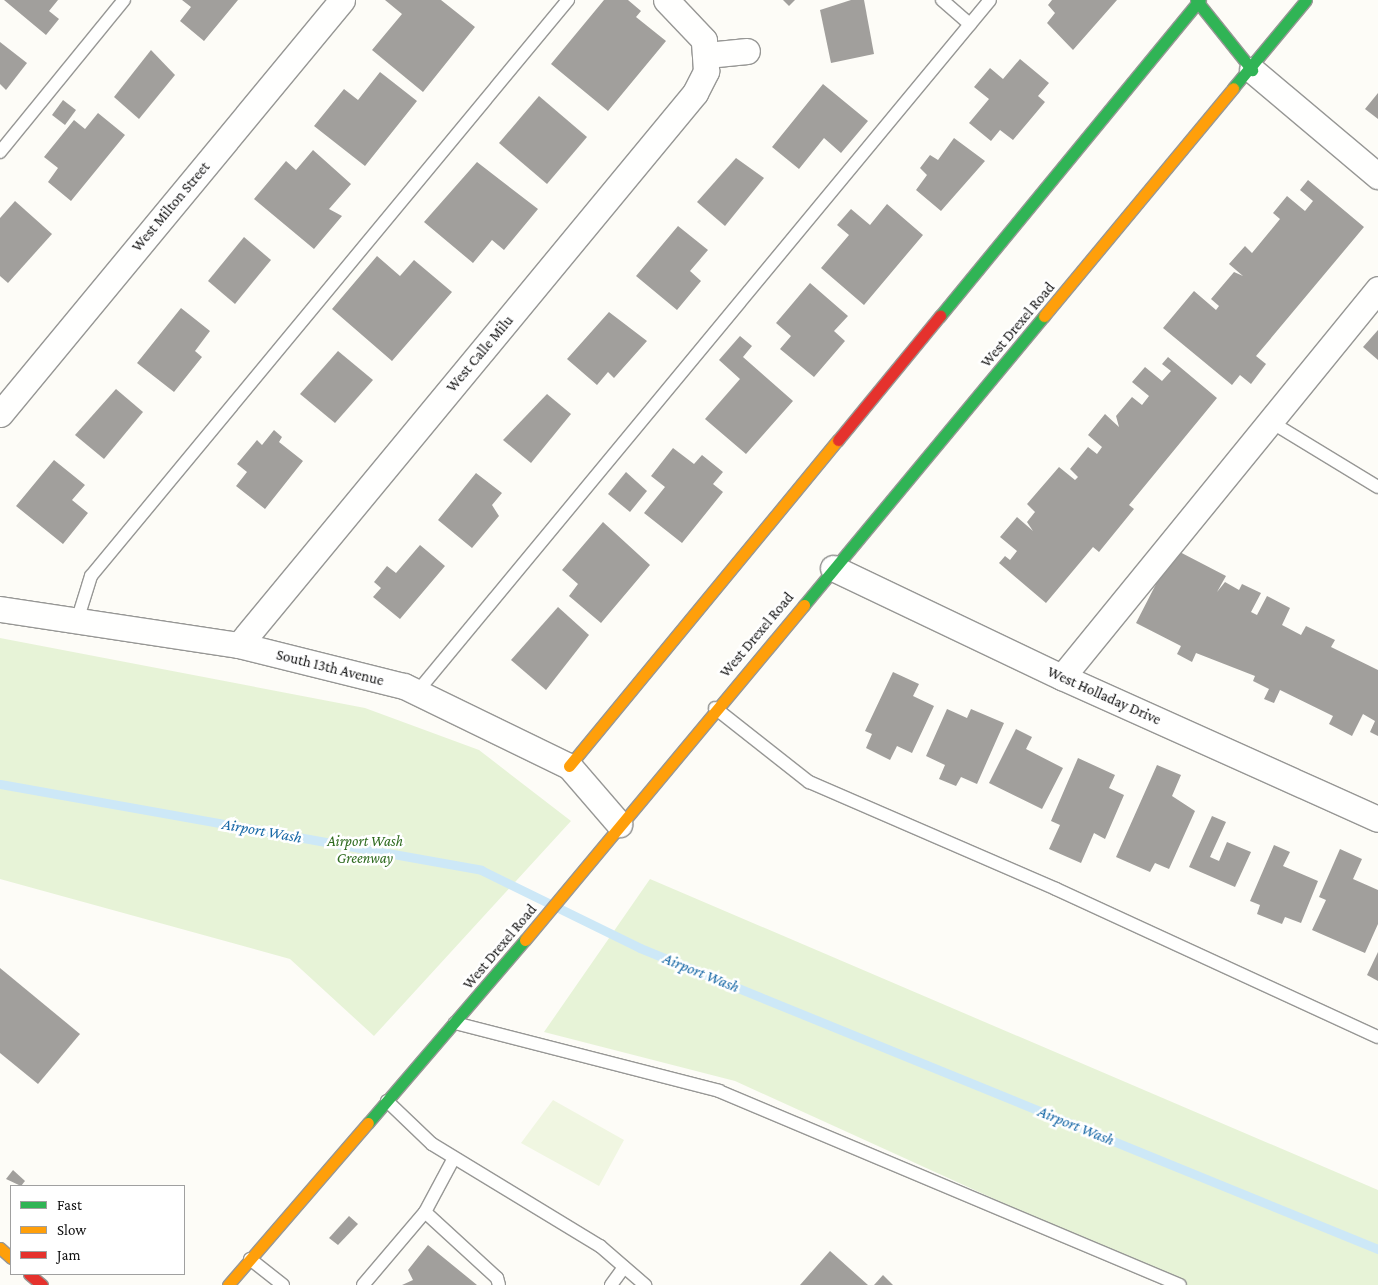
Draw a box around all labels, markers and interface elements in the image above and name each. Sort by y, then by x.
street label: West Milton Street [128,158,214,256]
street label: West Drexel Road [977,279,1059,371]
street label: West Calle Milu [443,312,517,396]
street label: West Drexel Road [716,589,798,681]
street label: South 13th Avenue [274,646,386,690]
street label: West Holladay Drive [1044,663,1164,729]
water label: Airport Wash [221,815,303,847]
park label: Airport Wash Greenway [327,832,403,867]
street label: West Drexel Road [459,901,541,993]
water label: Airport Wash [660,949,742,997]
water label: Airport Wash [1035,1102,1117,1150]
legend [10,1185,185,1275]
text: Fast [57,1197,82,1213]
text: Slow [57,1222,86,1238]
text: Jam [57,1247,80,1263]

